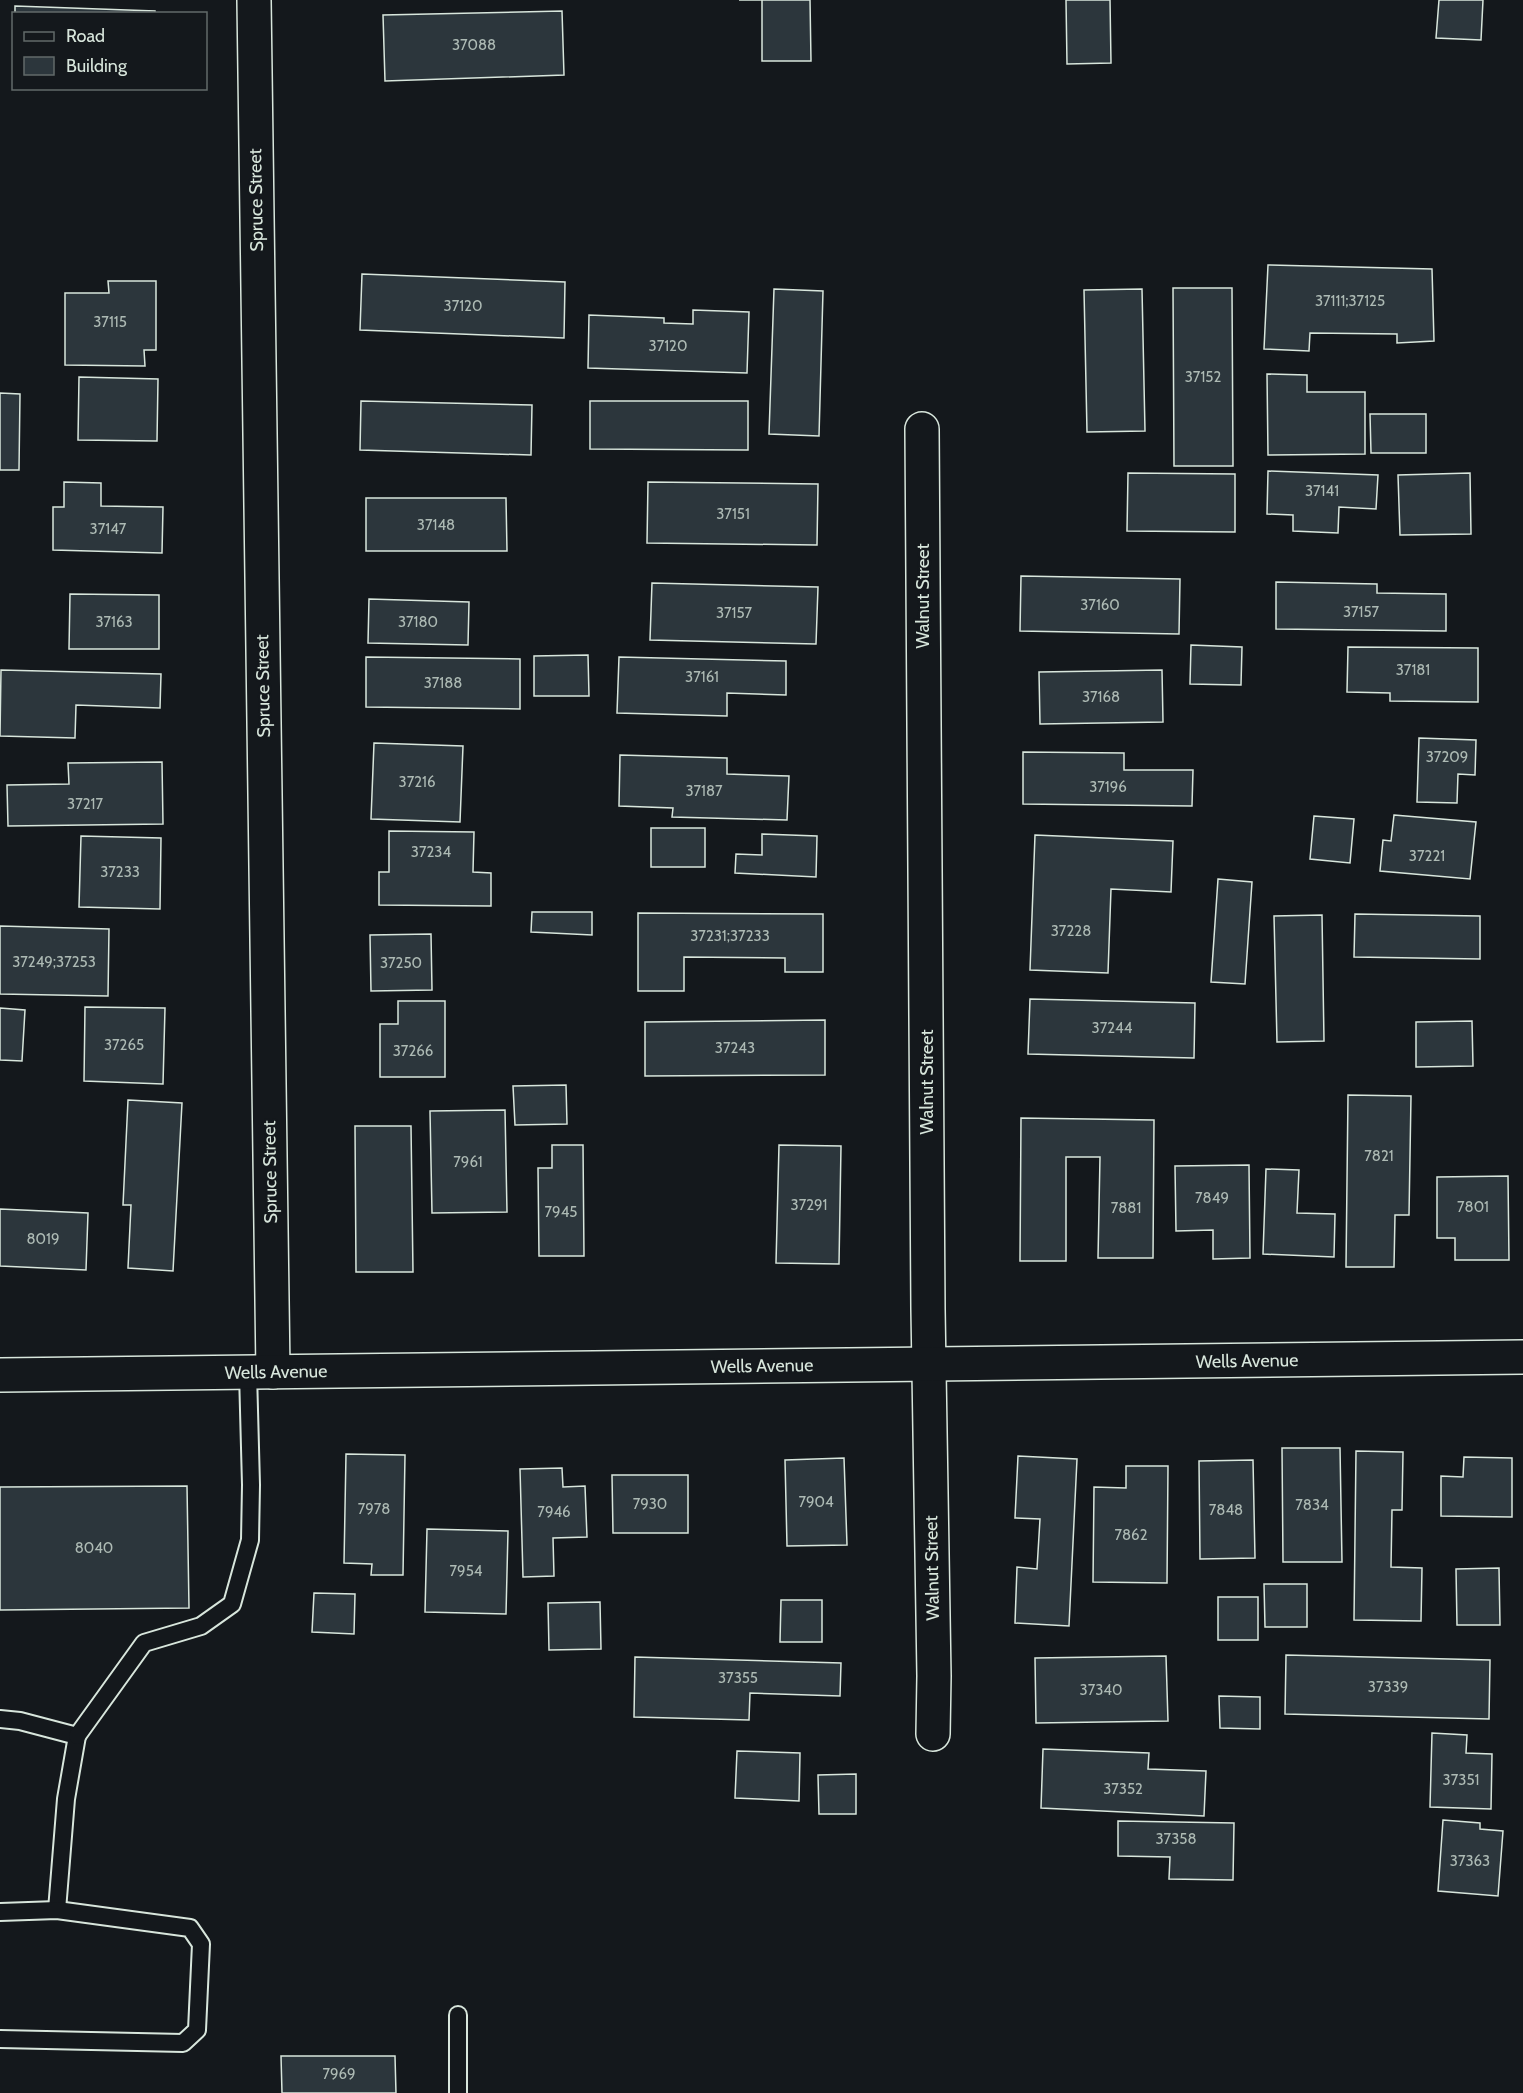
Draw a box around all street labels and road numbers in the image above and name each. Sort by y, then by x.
street label: Spruce Street [244,148,268,252]
street label: Walnut Street [912,543,934,649]
street label: Spruce Street [251,634,275,738]
street label: Walnut Street [916,1029,938,1135]
street label: Spruce Street [258,1120,282,1224]
street label: Wells Avenue [1196,1349,1298,1373]
street label: Wells Avenue [711,1354,813,1378]
street label: Wells Avenue [225,1360,327,1384]
street label: Walnut Street [920,1515,944,1621]

